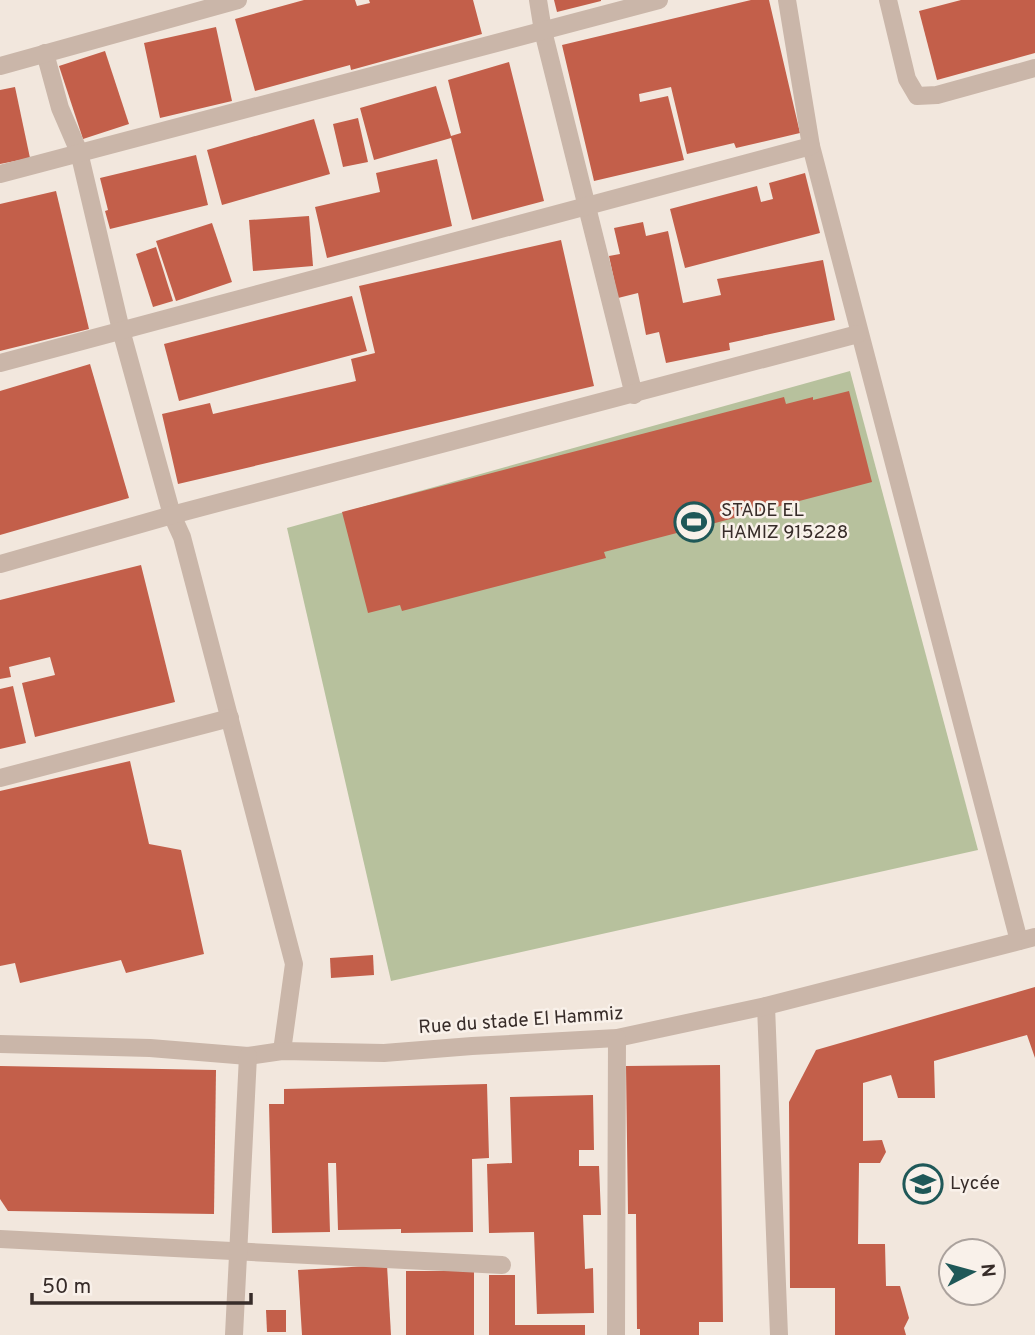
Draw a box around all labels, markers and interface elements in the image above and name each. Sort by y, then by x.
place label: STADE EL HAMIZ 915228 [721,499,848,545]
sports icon: STADE EL HAMIZ 915228 [673,501,715,543]
street label: Rue du stade El Hammiz [418,1002,624,1040]
school or university icon: Lycée [902,1163,944,1205]
place label: Lycée [950,1172,1000,1196]
north arrow [937,1237,1007,1307]
scale bar [32,1262,250,1306]
text: N [974,1262,1000,1278]
text: 50 m [42,1274,91,1301]

